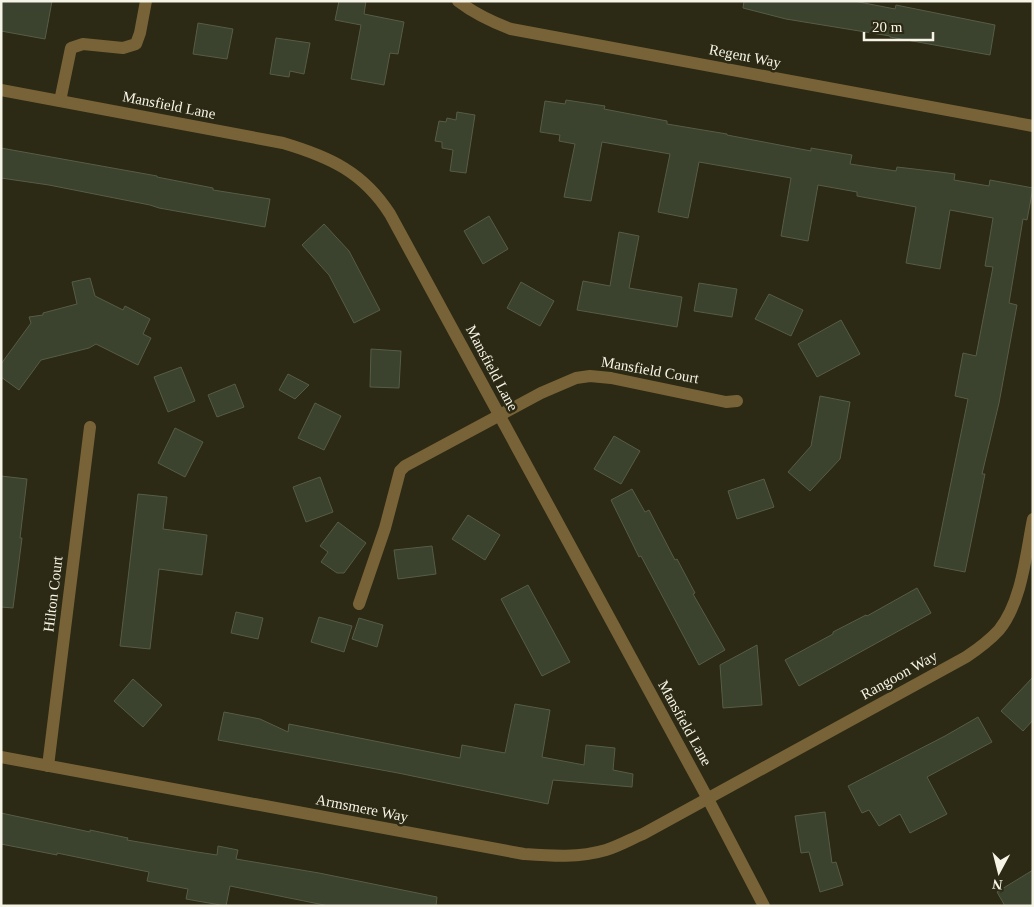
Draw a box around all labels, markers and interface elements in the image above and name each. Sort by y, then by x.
scale bar [864,10,933,42]
text: 20 m [872,19,903,35]
street label: Regent Way [708,41,783,71]
street label: Mansfield Lane [121,88,217,122]
street label: Mansfield Lane [463,322,521,414]
street label: Mansfield Court [600,354,701,387]
street label: Hilton Court [40,554,66,633]
street label: Rangoon Way [858,647,940,703]
street label: Mansfield Lane [655,678,715,769]
street label: Armsmere Way [314,791,410,825]
north arrow [974,847,1024,897]
text: N [992,876,1003,892]

